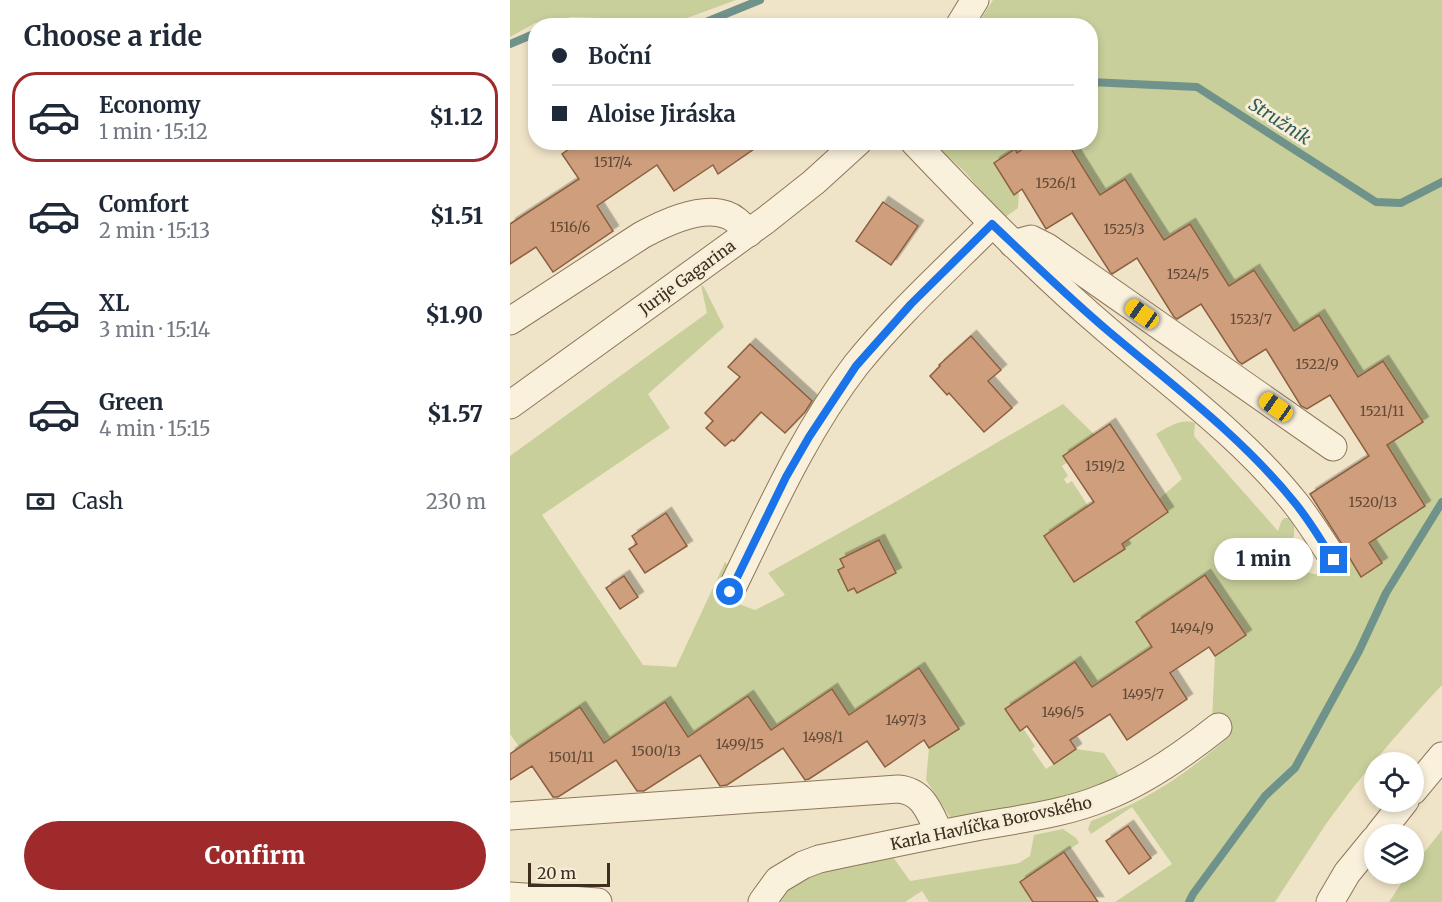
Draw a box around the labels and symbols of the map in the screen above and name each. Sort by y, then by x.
water label: Stružník [1245,93,1315,150]
house number: 1517/4 [594,153,633,171]
house number: 1526/1 [1036,174,1076,192]
house number: 1516/6 [550,218,590,236]
house number: 1525/3 [1103,220,1145,238]
street label: Jurije Gagarina [634,235,739,319]
house number: 1524/5 [1167,265,1209,283]
car [1122,296,1162,332]
house number: 1523/7 [1230,310,1272,328]
house number: 1522/9 [1295,355,1339,373]
car [1256,389,1296,425]
house number: 1521/11 [1360,402,1404,420]
house number: 1519/2 [1085,457,1125,475]
house number: 1520/13 [1349,493,1397,511]
callout: 1 min [1214,539,1313,581]
route end [1320,546,1347,573]
route start [716,578,743,605]
house number: 1494/9 [1170,619,1214,637]
house number: 1495/7 [1122,685,1164,703]
house number: 1496/5 [1042,703,1084,721]
house number: 1497/3 [885,711,927,729]
house number: 1498/1 [803,728,843,746]
house number: 1499/15 [716,735,764,753]
house number: 1500/13 [631,742,681,760]
house number: 1501/11 [548,748,594,766]
street label: Karla Havlíčka Borovského [888,792,1094,854]
scale bar [528,860,610,888]

